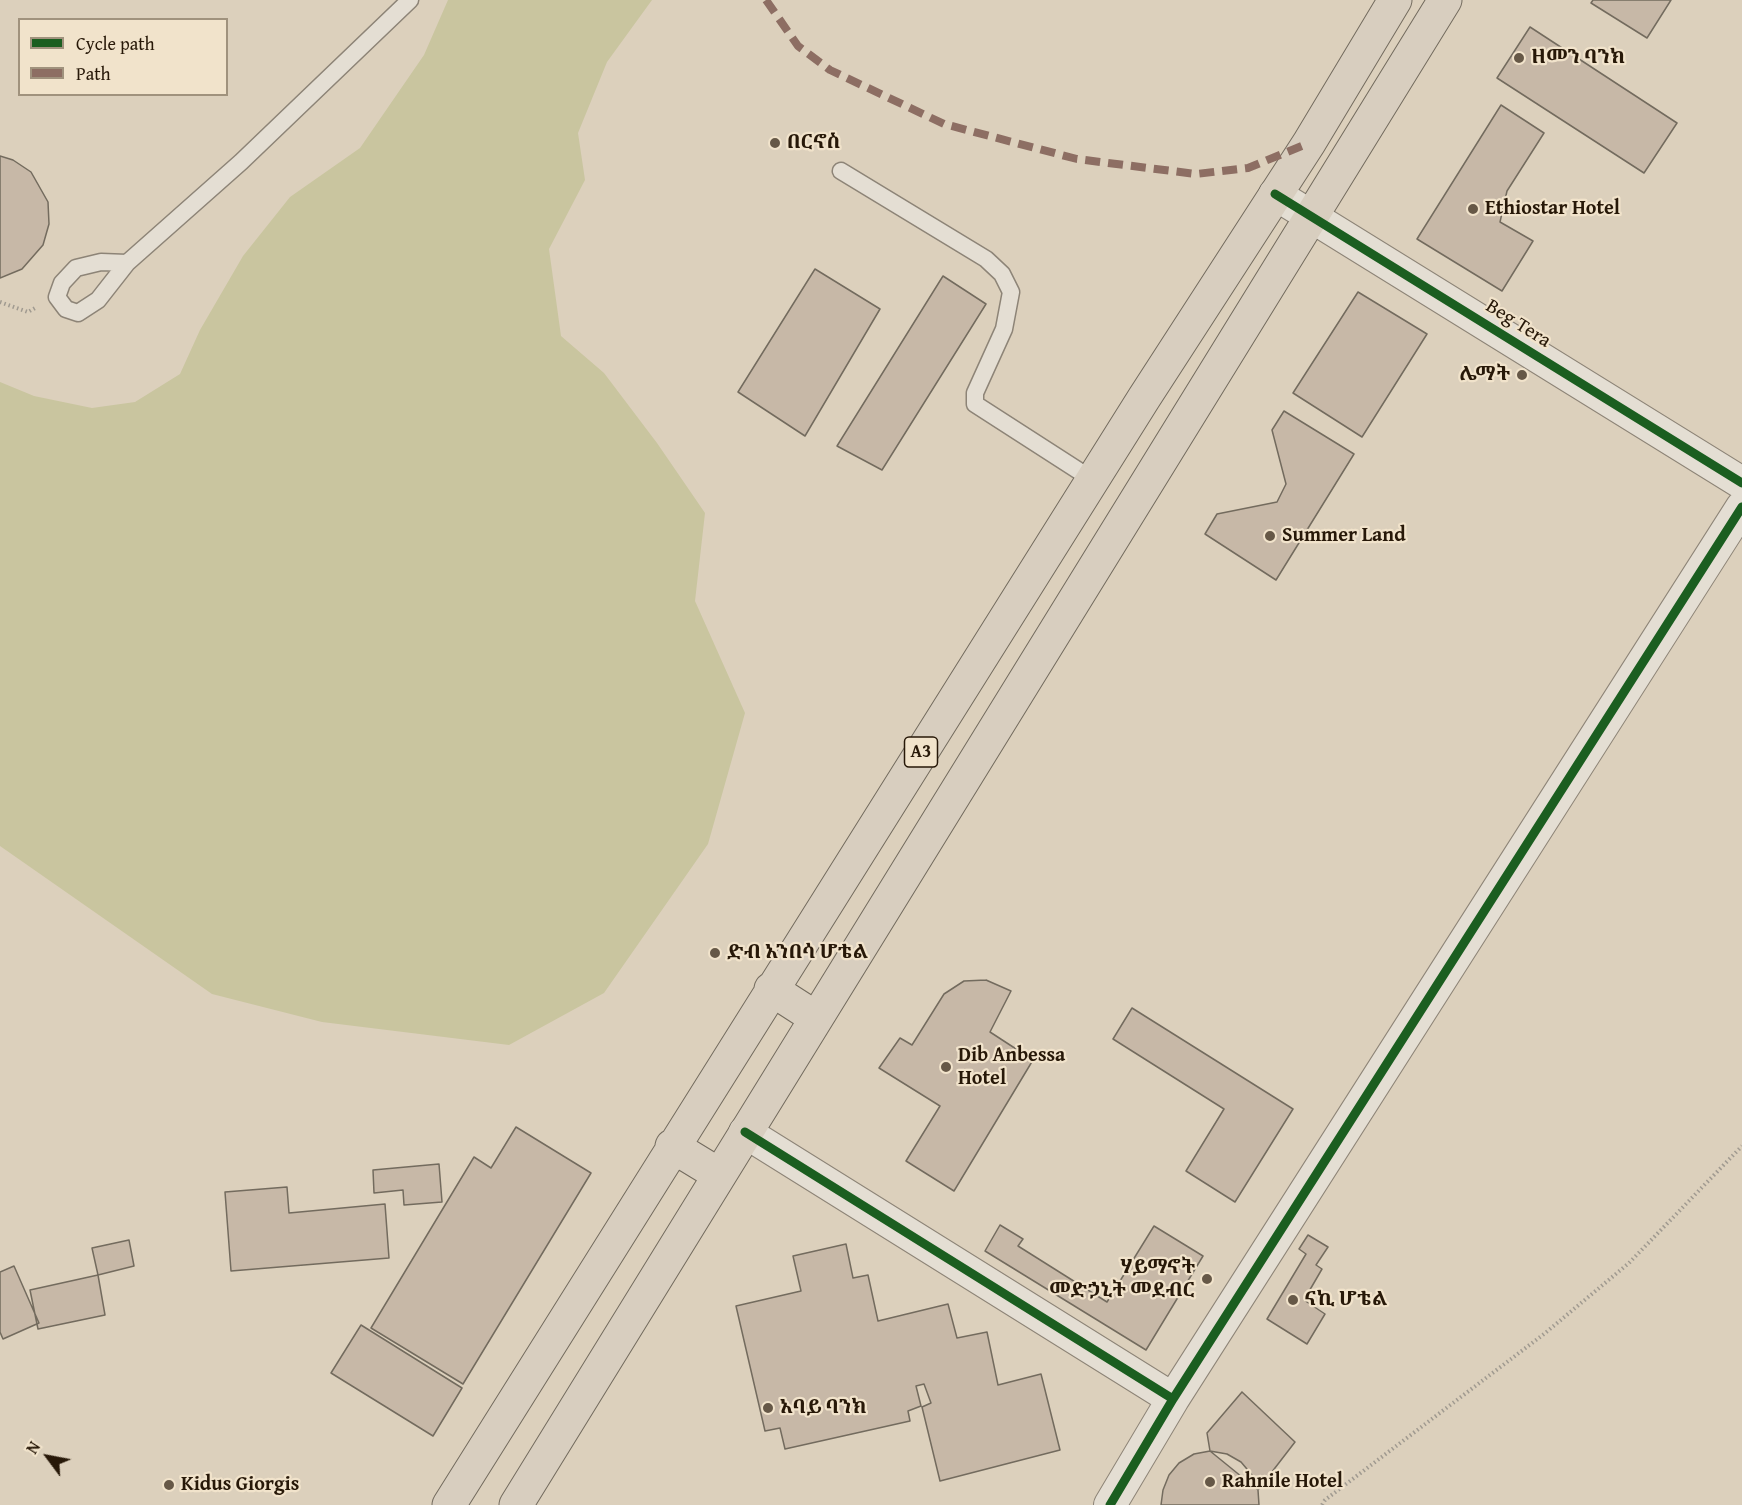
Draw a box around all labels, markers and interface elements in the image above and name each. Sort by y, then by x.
legend [18,18,228,96]
text: Cycle path [76,30,155,57]
place label: ዘመን ባንክ [1531,46,1625,70]
marker: ዘመን ባንክ [1512,51,1526,65]
text: Path [76,60,111,87]
place label: በርኖስ [787,131,840,155]
marker: በርኖስ [768,136,782,150]
place label: Ethiostar Hotel [1485,197,1620,221]
marker: Ethiostar Hotel [1466,202,1480,216]
street label: Beg Tera [1481,295,1555,353]
place label: ሌማት [1459,363,1510,387]
marker: ሌማት [1515,368,1529,382]
place label: Summer Land [1282,524,1406,548]
marker: Summer Land [1263,529,1277,543]
road number: A3 [904,737,938,767]
place label: ድብ አንበሳ ሆቴል [727,941,868,965]
marker: ድብ አንበሳ ሆቴል [708,946,722,960]
place label: Dib Anbessa Hotel [958,1044,1065,1091]
marker: Dib Anbessa Hotel [939,1060,953,1074]
place label: ሃይማኖት መድኃኒት መደብር [1049,1256,1195,1303]
marker: ሃይማኖት መድኃኒት መደብር [1200,1272,1214,1286]
place label: ናኪ ሆቴል [1305,1288,1387,1312]
marker: ናኪ ሆቴል [1286,1293,1300,1307]
place label: አባይ ባንክ [780,1396,867,1420]
marker: አባይ ባንክ [761,1401,775,1415]
north arrow [18,1427,78,1487]
text: N [20,1437,46,1458]
place label: Rahnile Hotel [1222,1470,1343,1494]
place label: Kidus Giorgis [181,1473,299,1497]
marker: Rahnile Hotel [1203,1475,1217,1489]
marker: Kidus Giorgis [162,1478,176,1492]

